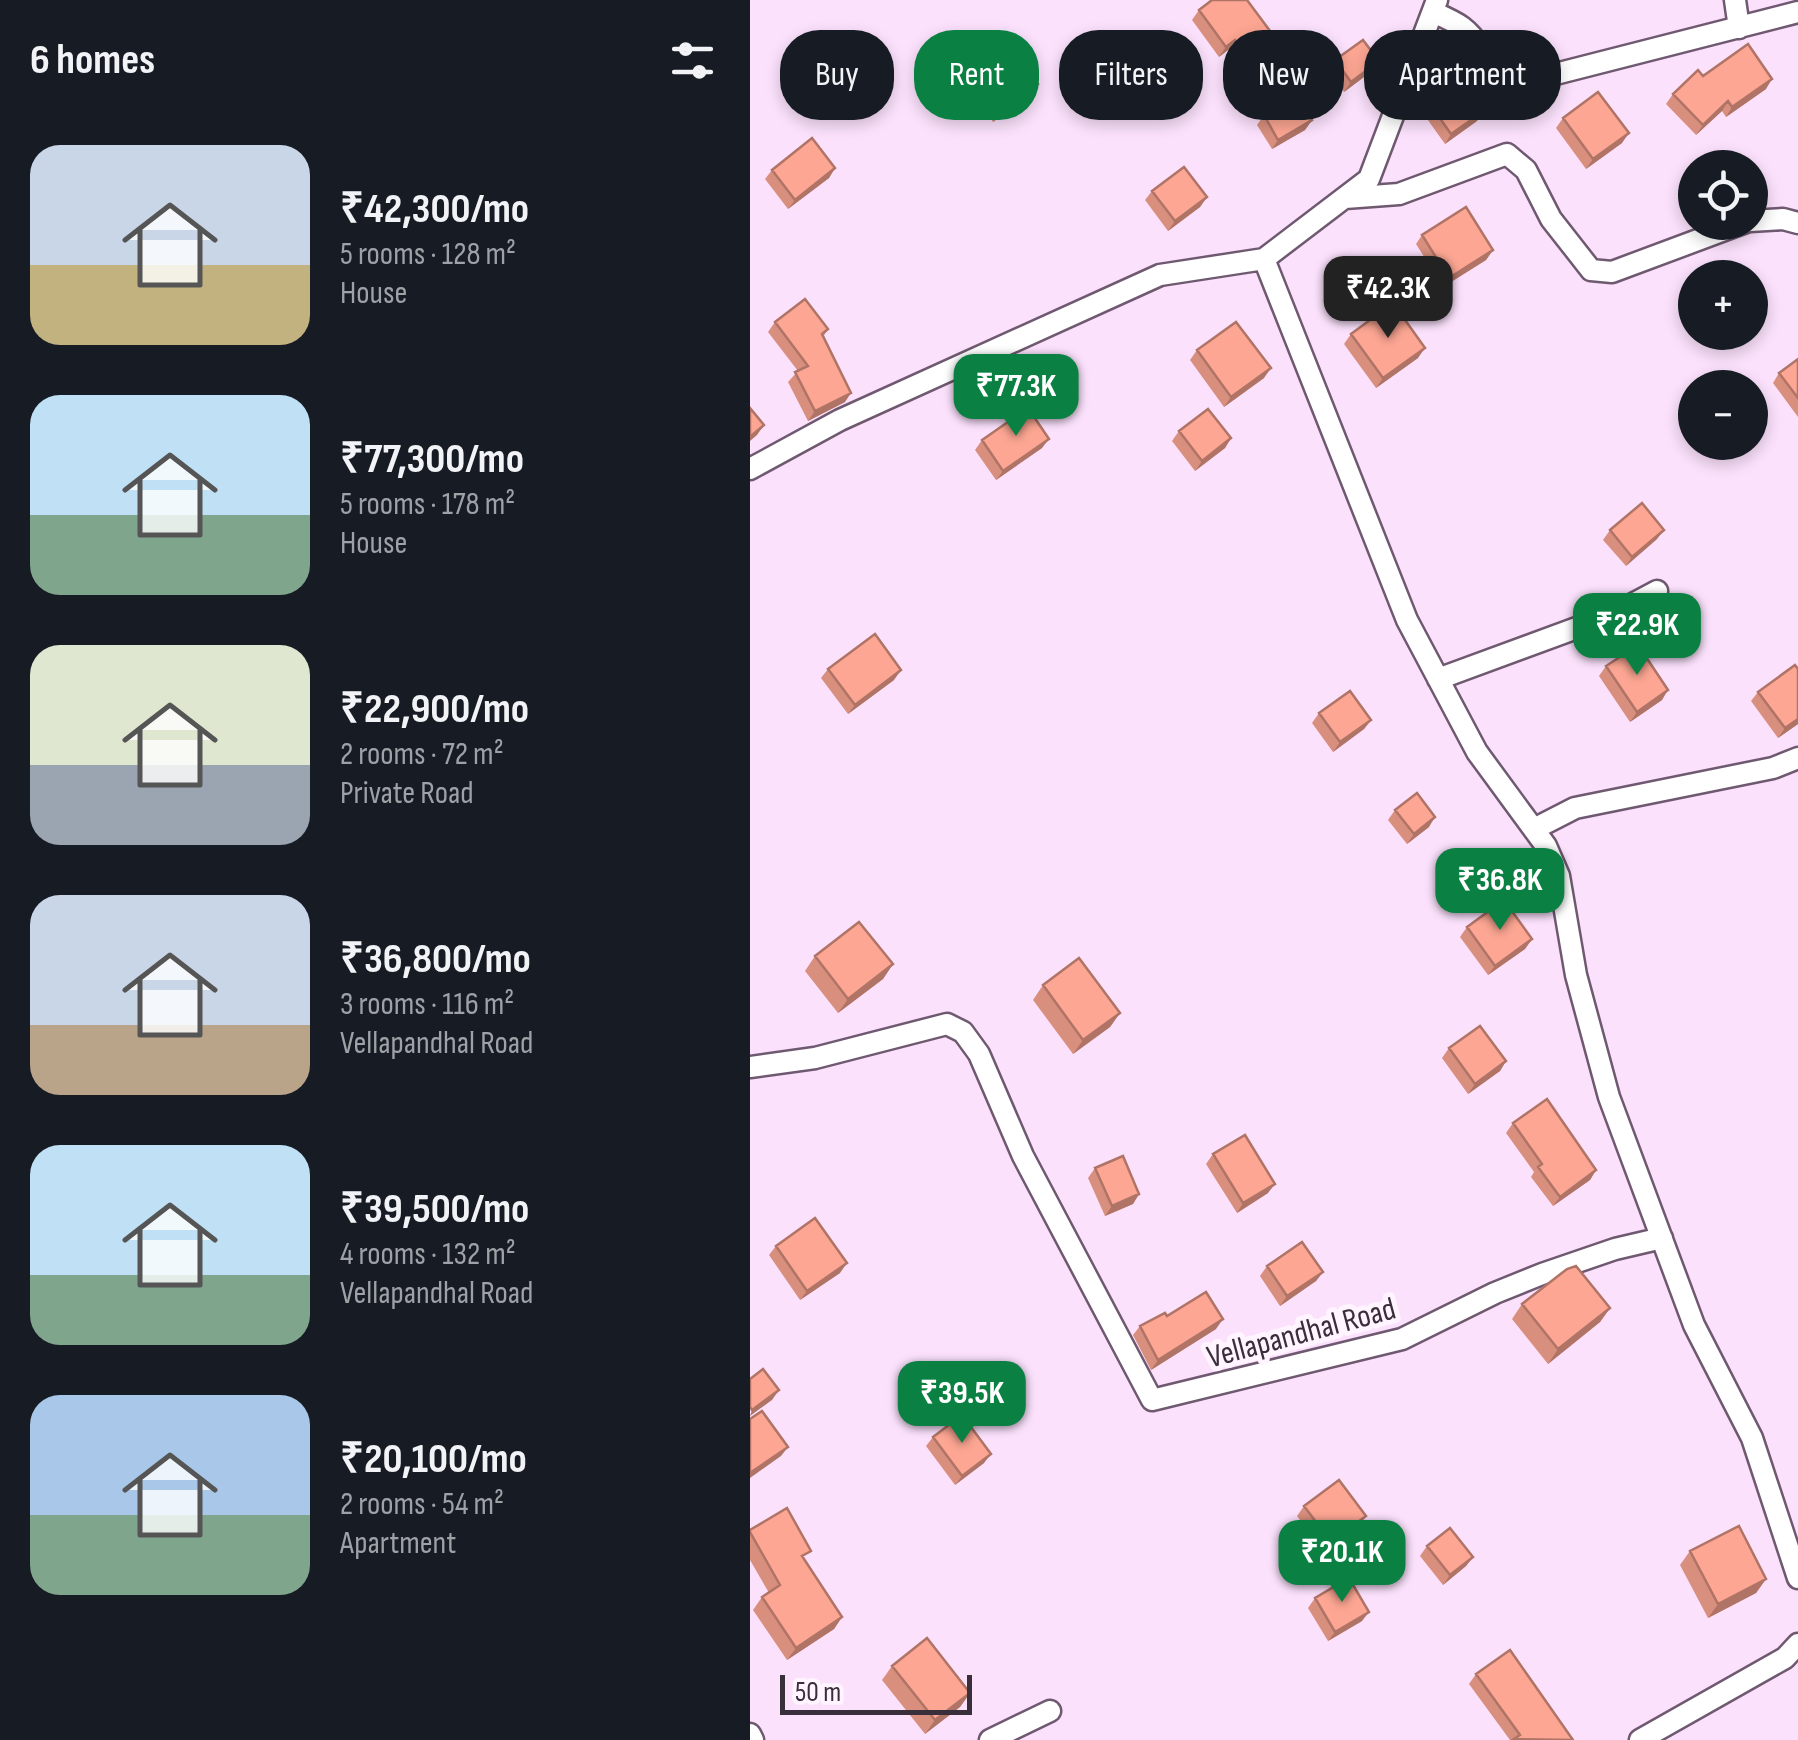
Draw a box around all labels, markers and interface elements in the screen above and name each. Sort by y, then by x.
chip: Buy [780,30,894,120]
chip: Rent [914,30,1039,120]
chip: Filters [1059,30,1203,120]
chip: New [1223,30,1344,120]
chip: Apartment [1364,30,1561,120]
icon: filters [665,33,720,88]
text: 6 homes [30,35,155,86]
map controls [1678,150,1768,460]
button: locate [1678,150,1768,240]
text: ₹42,300/mo [340,184,529,235]
icon: home [110,185,230,305]
text: 5 rooms · 128 m² [340,235,516,274]
pin: ₹42.3K [1307,256,1469,341]
button: + [1678,260,1768,350]
text: ₹42.3K [1346,269,1430,308]
text: House [340,274,407,313]
pin: ₹77.3K [935,354,1097,439]
text: ₹77.3K [976,367,1056,406]
button: − [1678,370,1768,460]
text: ₹77,300/mo [340,434,524,485]
icon: home [110,435,230,555]
text: 5 rooms · 178 m² [340,485,515,524]
text: House [340,524,407,563]
pin: ₹22.9K [1556,593,1718,678]
text: ₹22.9K [1595,606,1679,645]
text: ₹22,900/mo [340,684,529,735]
icon: home [110,685,230,805]
text: 2 rooms · 72 m² [340,735,504,774]
text: Private Road [340,774,474,813]
pin: ₹36.8K [1419,848,1581,933]
text: ₹36.8K [1457,861,1543,900]
text: ₹36,800/mo [340,934,531,985]
icon: home [110,935,230,1055]
text: 3 rooms · 116 m² [340,985,514,1024]
text: Vellapandhal Road [340,1024,533,1063]
text: ₹39,500/mo [340,1184,529,1235]
icon: home [110,1185,230,1305]
text: 4 rooms · 132 m² [340,1235,516,1274]
text: Vellapandhal Road [340,1274,533,1313]
street label: Vellapandhal Road [1203,1290,1400,1377]
pin: ₹39.5K [881,1361,1043,1446]
text: ₹39.5K [920,1374,1004,1413]
text: ₹20,100/mo [340,1434,527,1485]
icon: home [110,1435,230,1555]
text: 2 rooms · 54 m² [340,1485,504,1524]
pin: ₹20.1K [1261,1520,1423,1605]
text: Apartment [340,1524,456,1563]
text: ₹20.1K [1300,1533,1384,1572]
scale bar [780,1670,972,1714]
text: 50 m [795,1676,841,1709]

